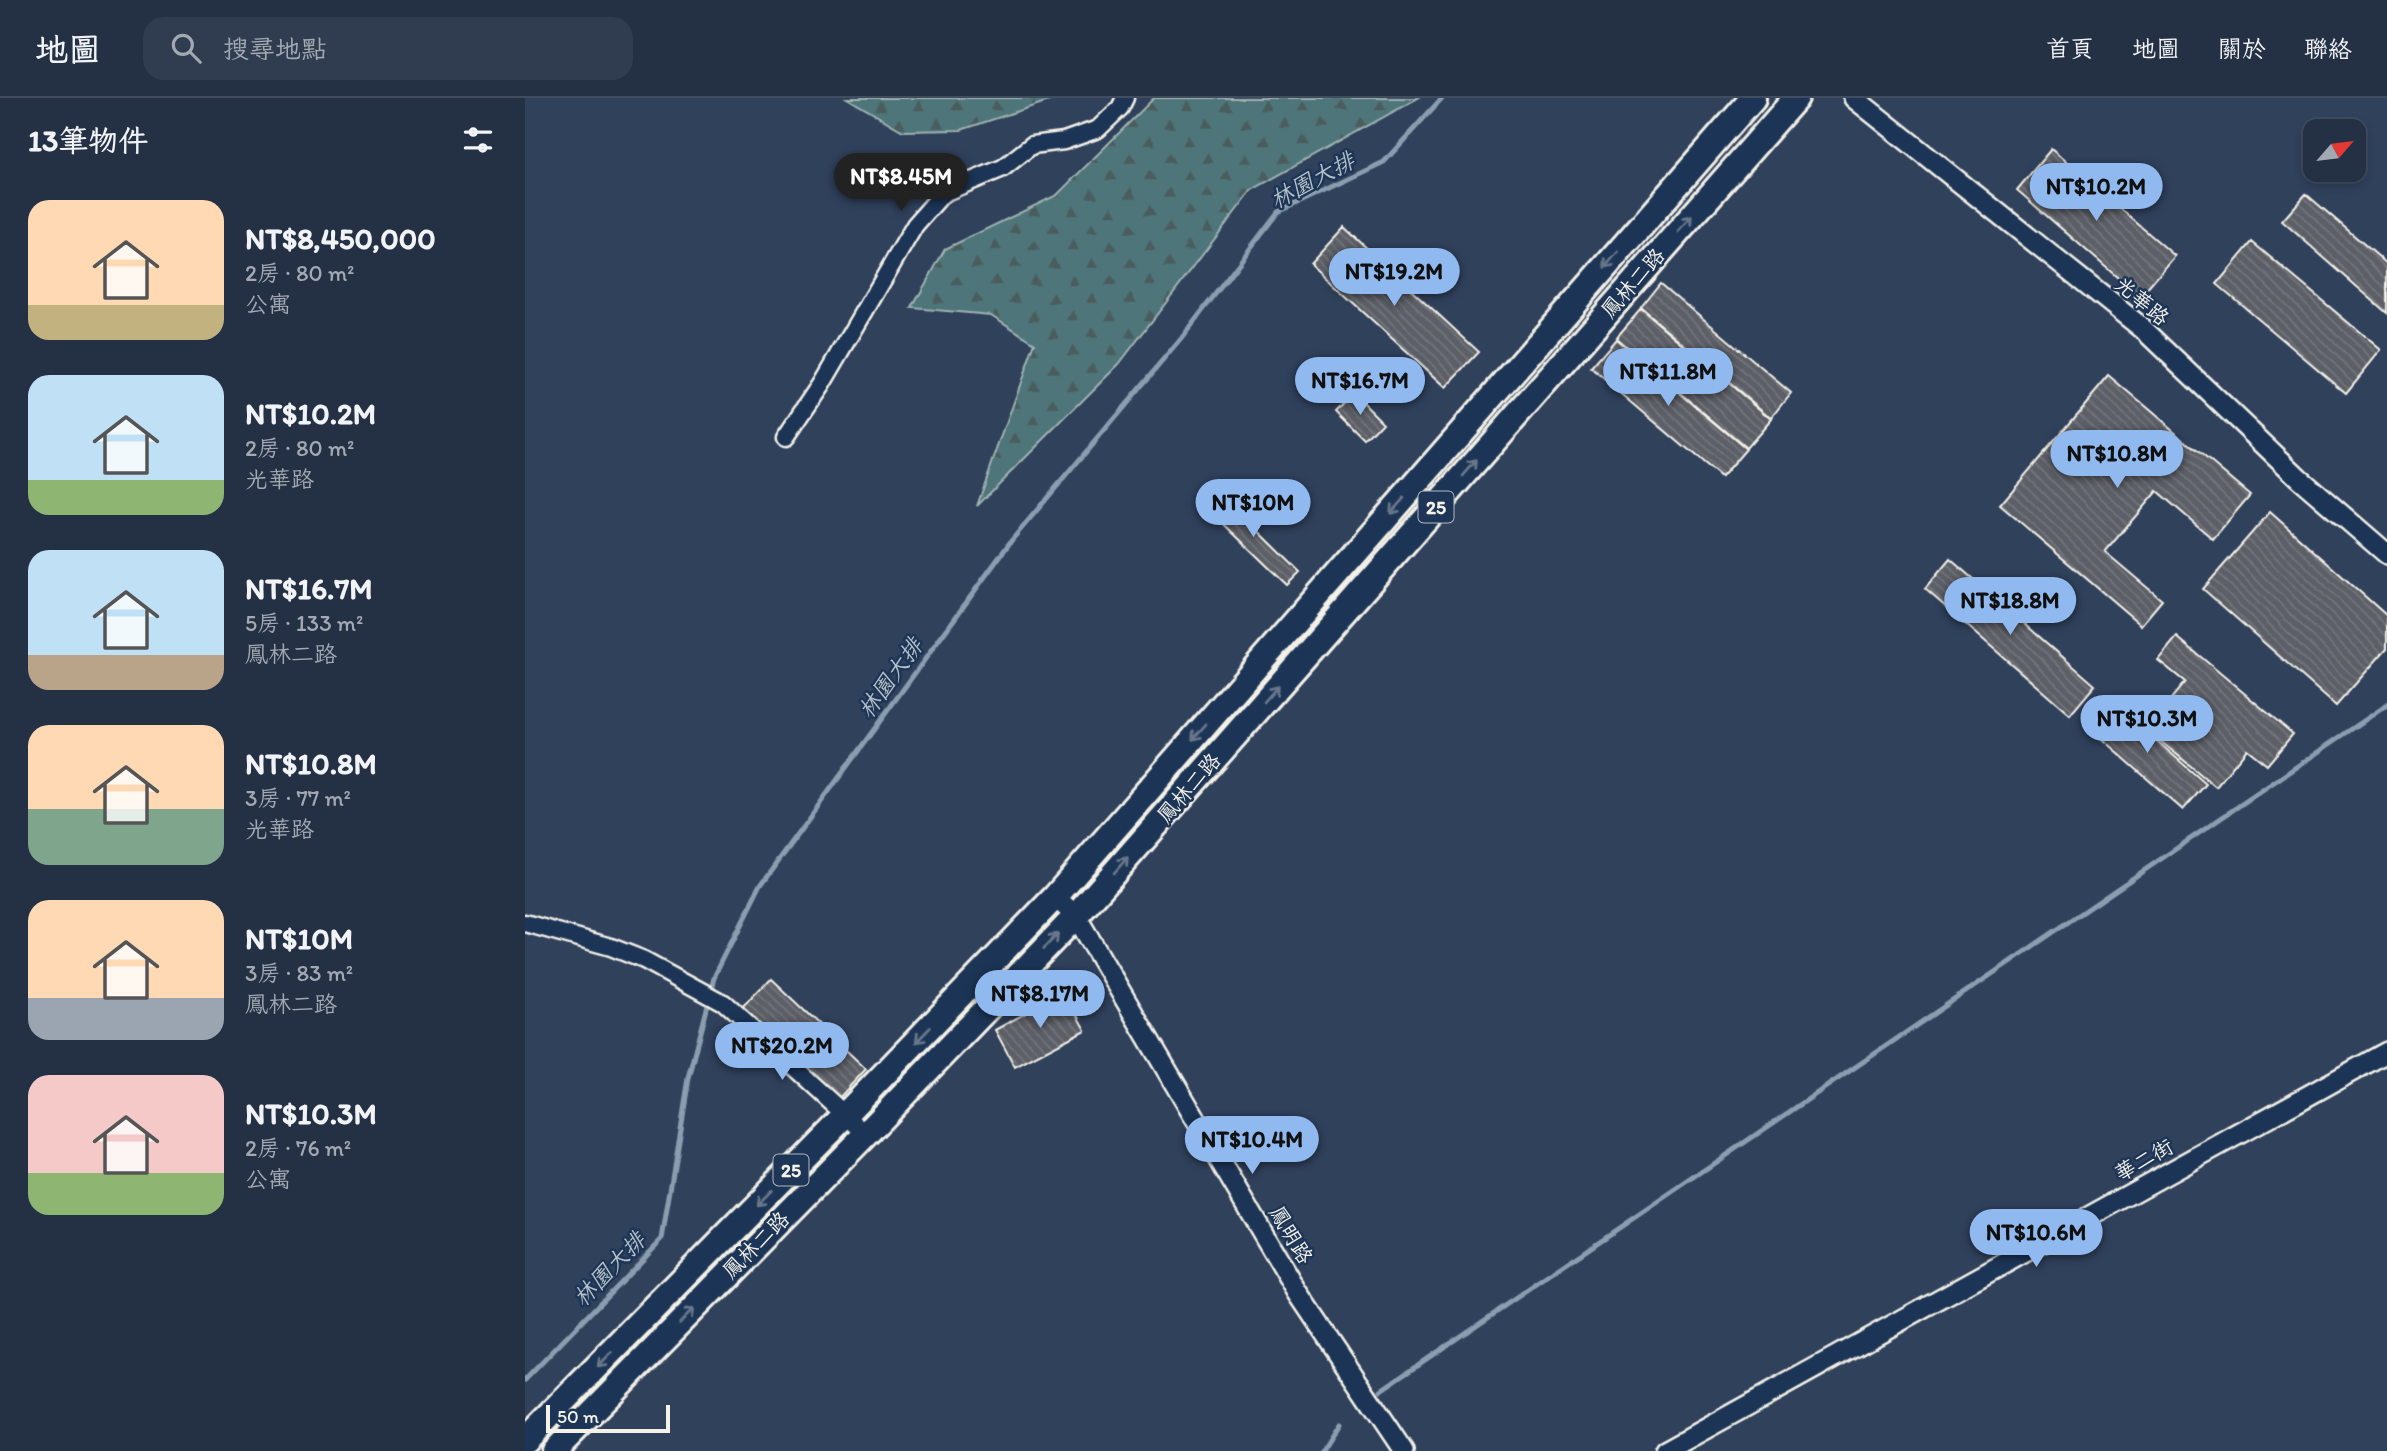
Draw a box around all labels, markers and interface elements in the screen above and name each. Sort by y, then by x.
search box [143,17,633,80]
icon: search [167,29,205,67]
text: 地圖 [35,30,101,69]
text: 搜尋地點 [223,33,327,65]
text: 首頁 [2046,34,2094,63]
text: 地圖 [2132,34,2180,63]
text: 關於 [2218,34,2266,63]
text: 聯絡 [2304,34,2352,63]
north arrow [2303,119,2366,182]
map controls [2303,119,2366,182]
icon: filters [459,121,497,159]
text: 13筆物件 [28,122,148,159]
water label: 林園大排 [1265,145,1361,214]
pin: NT$8.45M [829,153,973,213]
text: NT$8.45M [850,162,952,190]
pin: NT$10.2M [2024,164,2168,223]
text: NT$10.2M [2046,172,2146,200]
one-way arrow [1677,215,1693,233]
text: NT$8,450,000 [245,220,436,257]
icon: home [84,228,168,312]
street label: 鳳林二路 [1596,243,1670,323]
pin: NT$19.2M [1322,248,1466,308]
one-way arrow [1603,251,1619,269]
text: NT$19.2M [1345,257,1443,285]
text: 2房 · 80 m² [245,259,354,287]
street label: 光華路 [2110,271,2174,330]
text: 公寓 [245,290,291,318]
pin: NT$11.8M [1596,348,1740,408]
text: NT$11.8M [1619,357,1717,385]
pin: NT$16.7M [1288,358,1432,417]
text: NT$16.7M [1311,366,1409,394]
text: NT$10.2M [245,395,376,432]
icon: home [84,403,168,487]
pin: NT$10.8M [2045,430,2189,490]
text: 2房 · 80 m² [245,434,354,462]
text: NT$10.8M [2066,439,2168,467]
one-way arrow [1462,460,1478,478]
text: 光華路 [245,465,314,493]
pin: NT$10M [1196,480,1310,539]
text: NT$10M [1212,488,1294,516]
road number: 25 [1419,492,1453,522]
one-way arrow [1389,496,1405,514]
text: NT$16.7M [245,570,373,607]
icon: home [84,578,168,662]
pin: NT$18.8M [1938,578,2082,637]
text: NT$18.8M [1960,586,2060,614]
text: 5房 · 133 m² [245,609,363,637]
water label: 林園大排 [852,631,930,723]
text: 鳳林二路 [245,640,337,668]
one-way arrow [1263,685,1279,703]
pin: NT$10.3M [2075,696,2219,755]
text: NT$10.3M [2096,704,2198,732]
one-way arrow [1191,723,1207,741]
text: NT$10.8M [245,745,377,782]
street label: 鳳林二路 [1152,748,1226,828]
icon: home [84,753,168,837]
text: 3房 · 77 m² [245,784,351,812]
text: 光華路 [245,815,314,843]
one-way arrow [1113,856,1129,874]
text: NT$10M [245,920,353,957]
icon: home [84,928,168,1012]
one-way arrow [1043,933,1060,950]
text: 3房 · 83 m² [245,959,353,987]
pin: NT$8.17M [968,970,1112,1030]
text: NT$8.17M [991,979,1089,1007]
text: 鳳林二路 [245,990,337,1018]
pin: NT$20.2M [710,1023,854,1082]
one-way arrow [915,1026,932,1043]
text: NT$20.2M [731,1031,833,1059]
text: NT$10.3M [245,1095,377,1132]
icon: home [84,1103,168,1187]
pin: NT$10.4M [1180,1116,1324,1176]
text: NT$10.4M [1201,1125,1303,1153]
street label: 華二街 [2110,1133,2177,1186]
text: 2房 · 76 m² [245,1134,351,1162]
road number: 25 [773,1154,809,1186]
text: 公寓 [245,1165,291,1193]
one-way arrow [756,1189,773,1206]
street label: 鳳明路 [1264,1201,1318,1268]
street label: 鳳林二路 [717,1206,794,1283]
pin: NT$10.6M [1964,1210,2108,1269]
text: NT$10.6M [1986,1218,2086,1246]
water label: 林園大排 [567,1225,652,1312]
one-way arrow [679,1307,696,1324]
one-way arrow [596,1351,613,1368]
scale bar [546,1402,670,1434]
text: 50 m [557,1405,599,1428]

